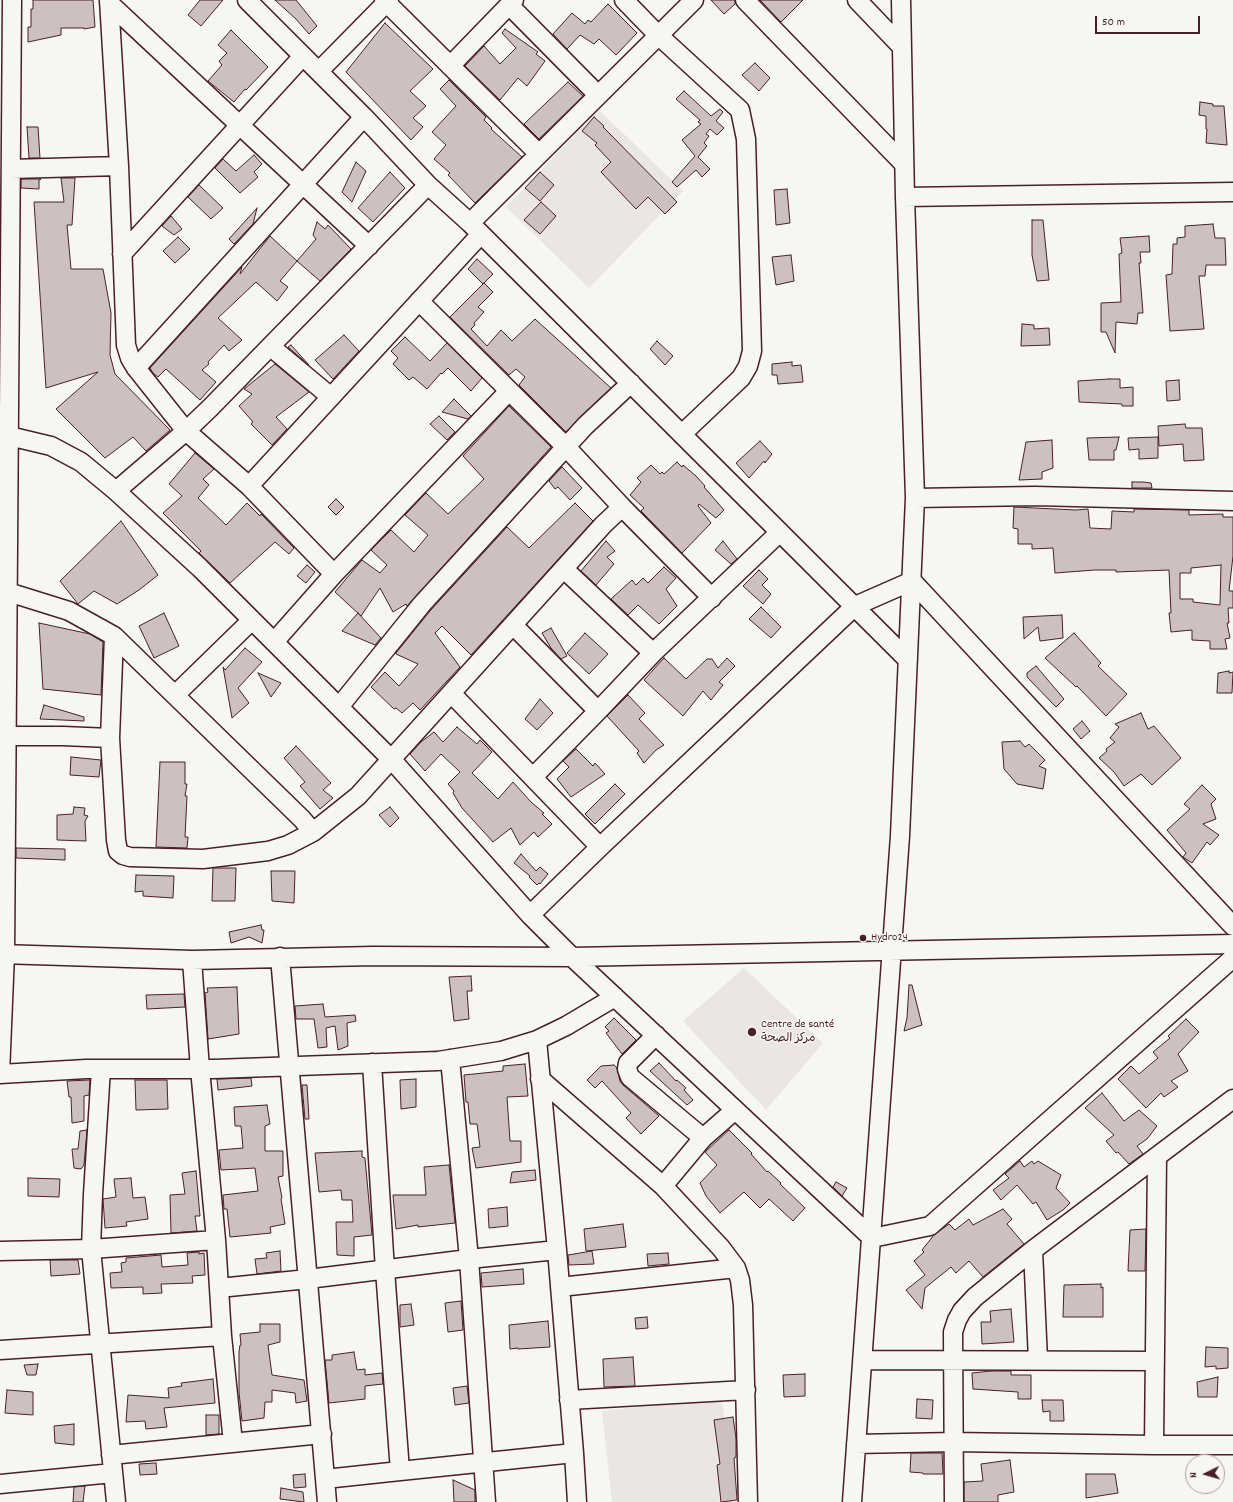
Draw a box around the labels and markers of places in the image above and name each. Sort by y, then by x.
place label: Hydro24 [871,931,908,945]
marker: Hydro24 [858,933,868,943]
place label: Centre de santé مركز الصحة [761,1018,834,1046]
marker: Centre de santé مركز الصحة [746,1026,758,1038]

